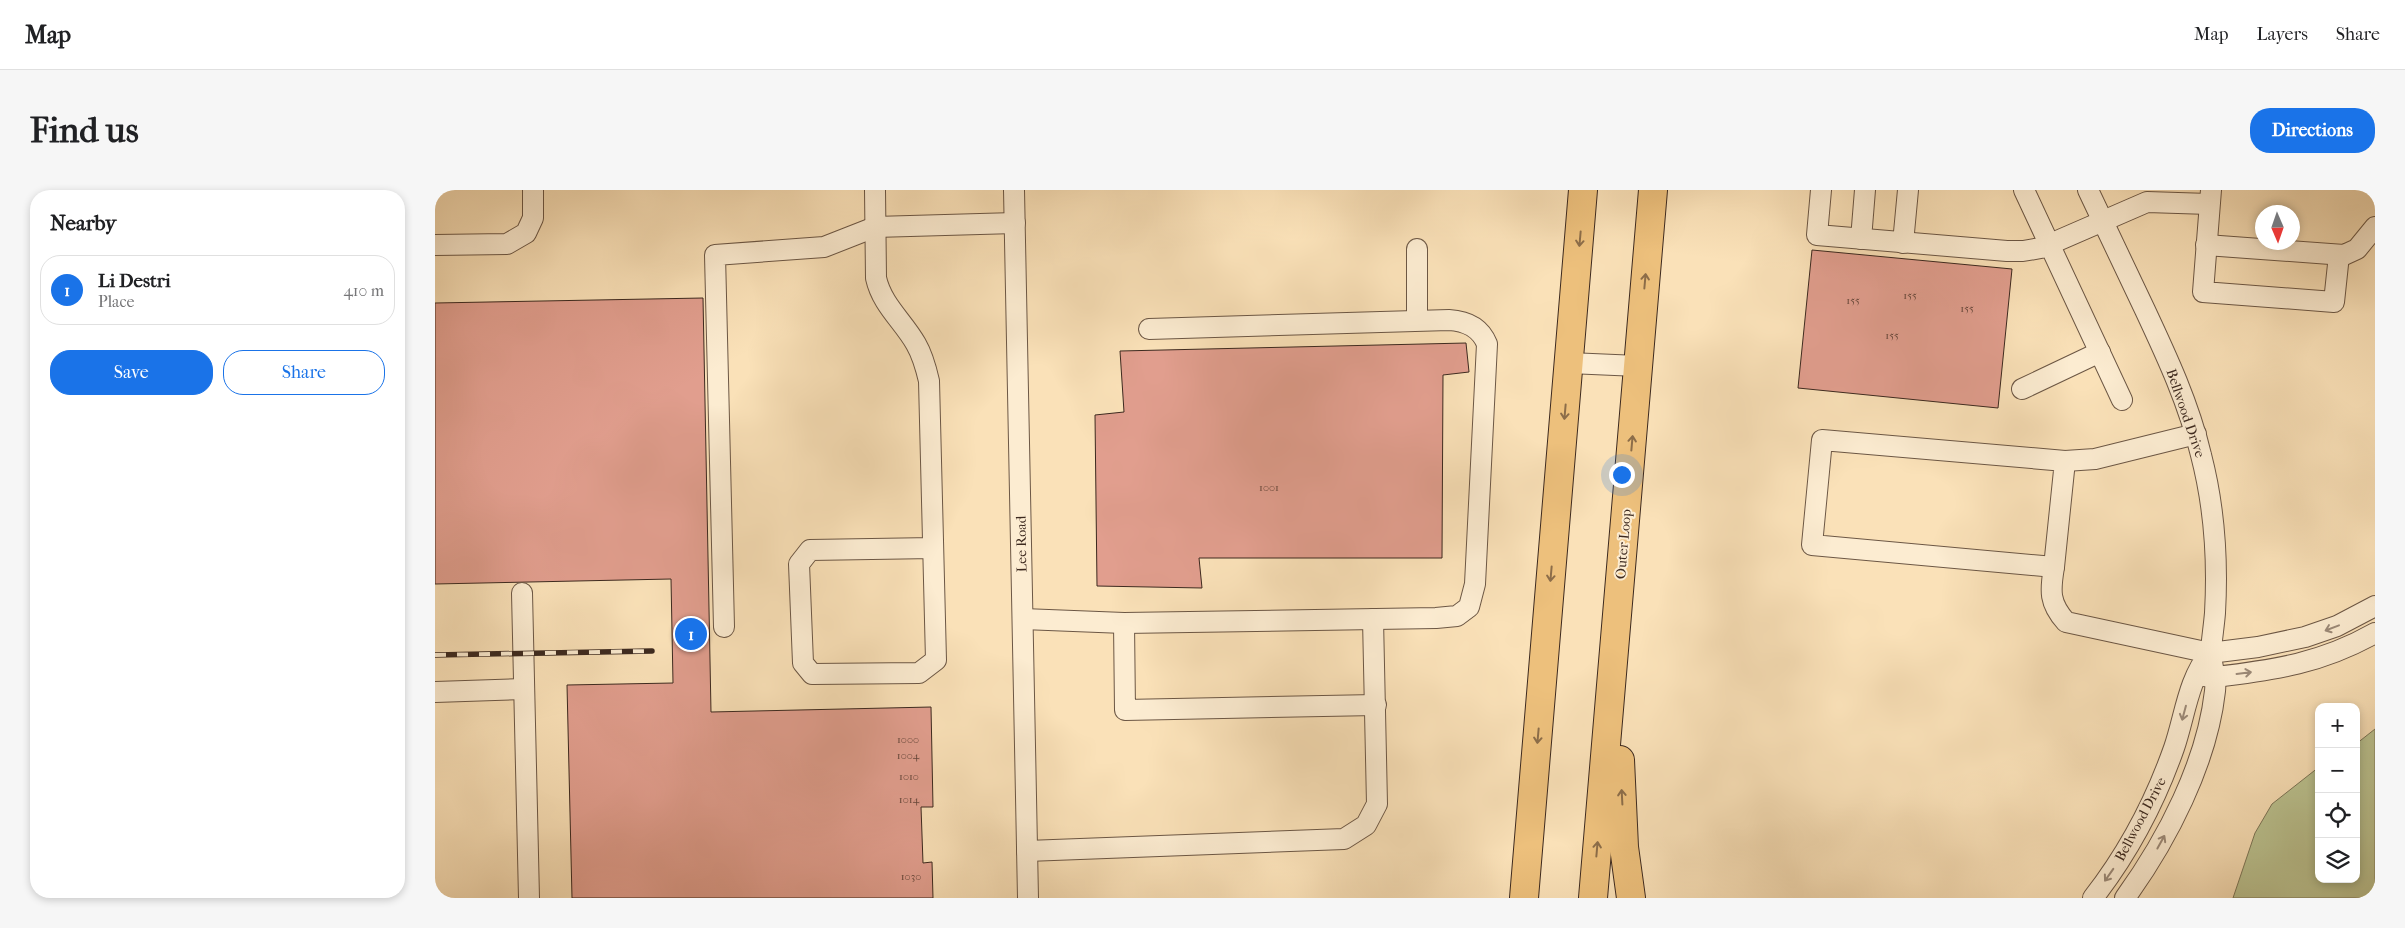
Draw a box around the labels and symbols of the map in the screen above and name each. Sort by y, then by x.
north arrow [2255,205,2300,250]
one-way arrow [1575,230,1584,246]
one-way arrow [1641,274,1650,290]
house number: 155 [1903,289,1917,302]
house number: 155 [1846,294,1860,307]
house number: 155 [1960,302,1974,315]
house number: 155 [1885,329,1899,342]
street label: Bellwood Drive [2162,367,2209,460]
one-way arrow [1560,404,1570,420]
one-way arrow [1627,436,1637,452]
your location [1609,462,1635,488]
house number: 1001 [1259,481,1279,494]
street label: Outer Loop [1612,508,1635,580]
street label: Lee Road [1013,515,1030,572]
one-way arrow [1547,566,1556,582]
pin: 1 [675,615,707,653]
one-way arrow [2324,624,2340,633]
one-way arrow [2236,668,2252,678]
one-way arrow [2179,705,2189,721]
one-way arrow [1533,728,1542,744]
house number: 1000 [897,733,919,746]
house number: 1004 [897,749,920,762]
house number: 1010 [899,770,919,783]
street label: Bellwood Drive [2111,774,2170,864]
one-way arrow [1617,790,1626,806]
house number: 1014 [899,793,920,806]
one-way arrow [2156,835,2166,850]
one-way arrow [1593,842,1602,858]
one-way arrow [2104,868,2114,882]
house number: 1030 [901,870,921,883]

